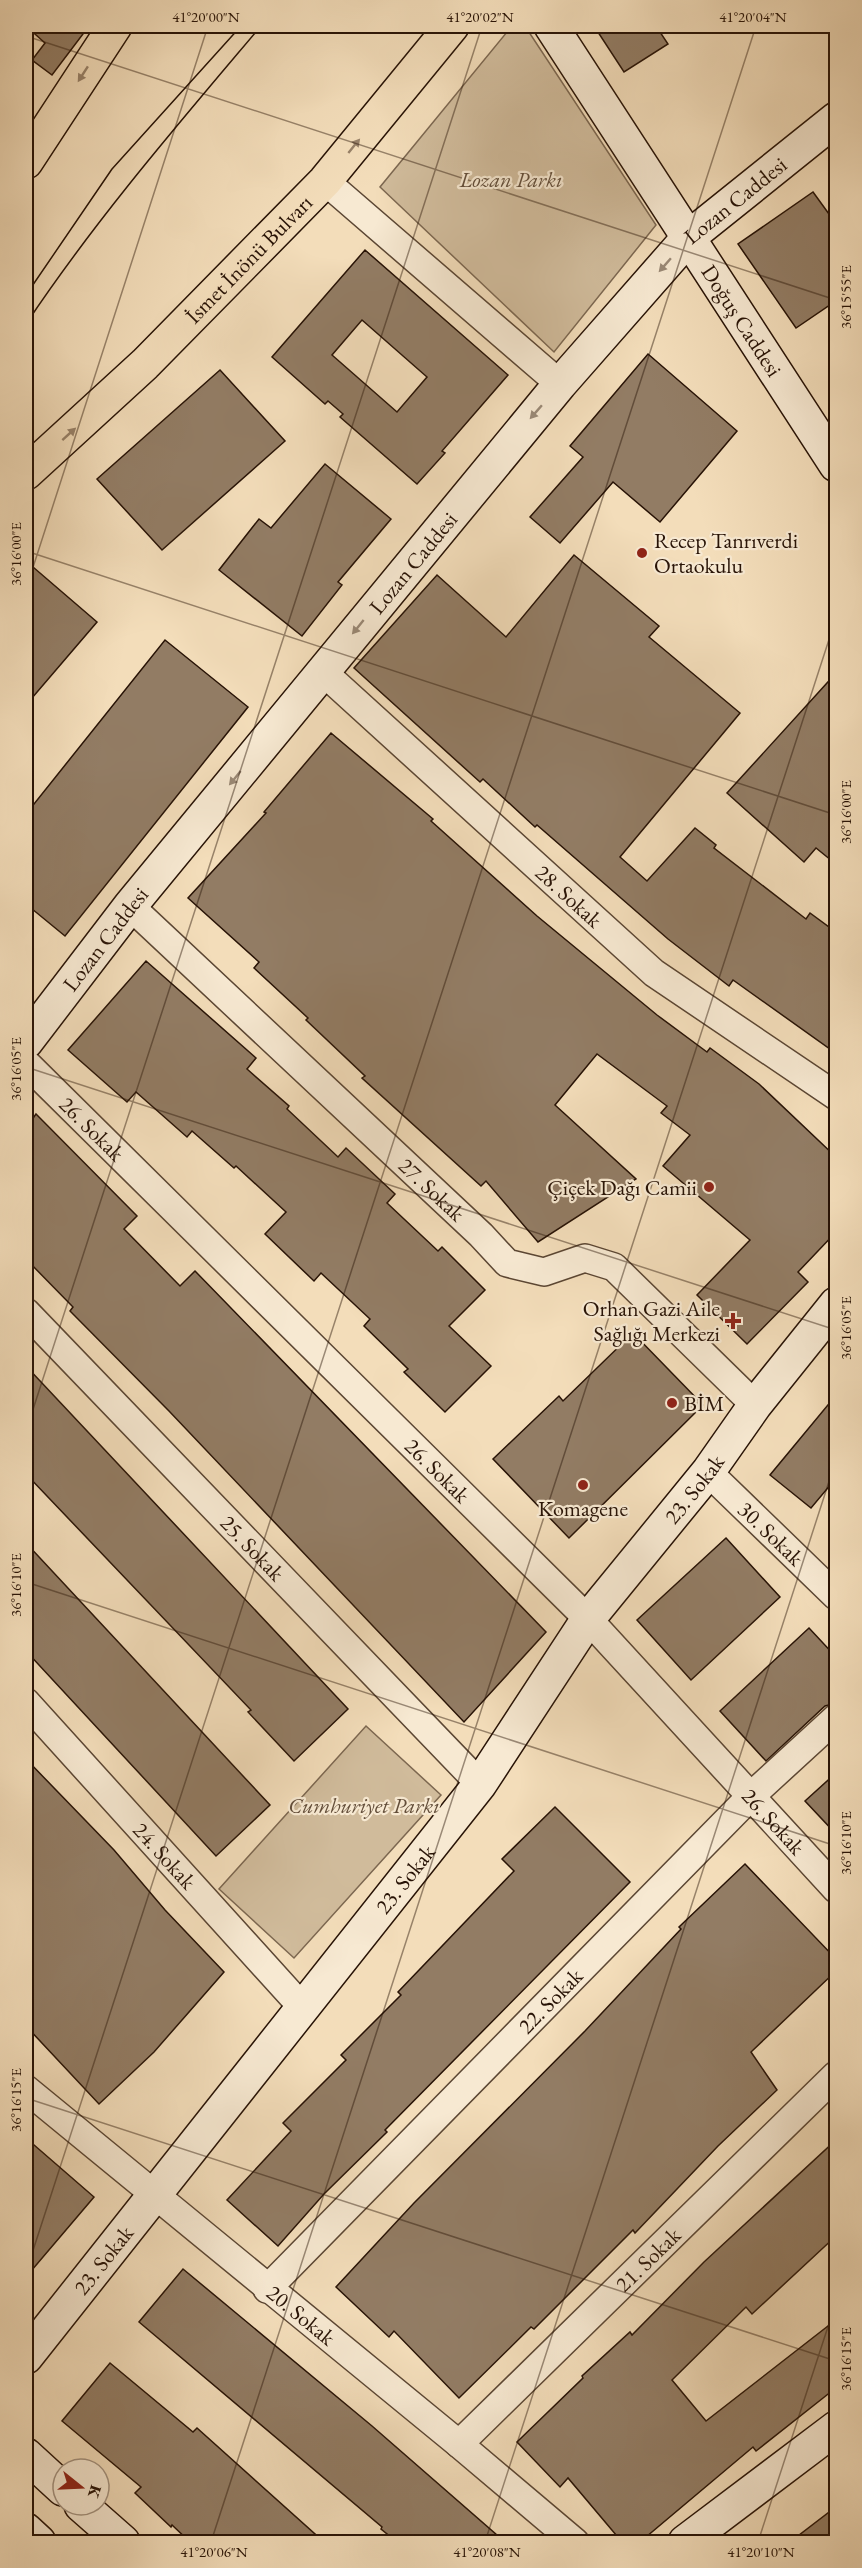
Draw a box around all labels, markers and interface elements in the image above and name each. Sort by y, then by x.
text: 41°20'00"N [172,7,240,26]
text: 41°20'02"N [446,7,514,26]
text: 41°20'04"N [719,7,787,26]
one-way arrow [77,66,89,82]
one-way arrow [347,138,360,154]
street label: Lozan Caddesi [677,150,792,250]
park label: Lozan Parkı [458,165,563,194]
street label: İsmet İnönü Bulvarı [179,188,318,329]
one-way arrow [658,258,672,273]
street label: Doğuş Caddesi [695,259,789,382]
text: 36°15'55"E [836,264,855,329]
one-way arrow [530,404,543,419]
one-way arrow [61,427,75,441]
street label: Lozan Caddesi [362,505,464,620]
text: 36°16'00"E [6,521,25,586]
place label: Recep Tanrıverdi Ortaokulu [654,526,798,580]
marker: Recep Tanrıverdi Ortaokulu [635,546,649,560]
one-way arrow [352,619,365,635]
one-way arrow [228,770,241,786]
text: 36°16'00"E [836,779,855,844]
street label: 28. Sokak [529,858,609,934]
street label: Lozan Caddesi [56,881,155,997]
text: 36°16'05"E [6,1036,25,1101]
street label: 26. Sokak [53,1090,132,1168]
street label: 27. Sokak [393,1151,472,1228]
place label: Çiçek Dağı Camii [547,1173,697,1202]
marker: Çiçek Dağı Camii [702,1180,716,1194]
place label: Orhan Gazi Aile Sağlığı Merkezi [583,1294,720,1348]
text: 36°16'05"E [836,1295,855,1360]
marker: Orhan Gazi Aile Sağlığı Merkezi [724,1312,742,1330]
place label: BİM [684,1389,724,1418]
marker: BİM [665,1396,679,1410]
street label: 26. Sokak [399,1431,477,1509]
street label: 23. Sokak [657,1448,731,1530]
marker: Komagene [576,1478,590,1492]
place label: Komagene [538,1494,628,1523]
street label: 30. Sokak [732,1495,811,1572]
street label: 25. Sokak [214,1508,292,1587]
text: 36°16'10"E [6,1552,25,1617]
street label: 26. Sokak [736,1782,812,1861]
park label: Cumhuriyet Parkı [288,1791,440,1820]
text: 36°16'10"E [836,1810,855,1875]
street label: 24. Sokak [127,1816,203,1896]
street label: 23. Sokak [368,1838,442,1920]
street label: 22. Sokak [511,1961,589,2040]
text: 36°16'15"E [6,2067,25,2132]
street label: 23. Sokak [67,2219,140,2300]
street label: 21. Sokak [609,2220,687,2298]
street label: 20. Sokak [261,2278,342,2352]
text: 36°16'15"E [836,2326,855,2391]
north arrow [51,2457,111,2517]
text: K [83,2482,107,2501]
text: 41°20'06"N [180,2542,248,2561]
text: 41°20'08"N [453,2542,521,2561]
text: 41°20'10"N [727,2542,795,2561]

